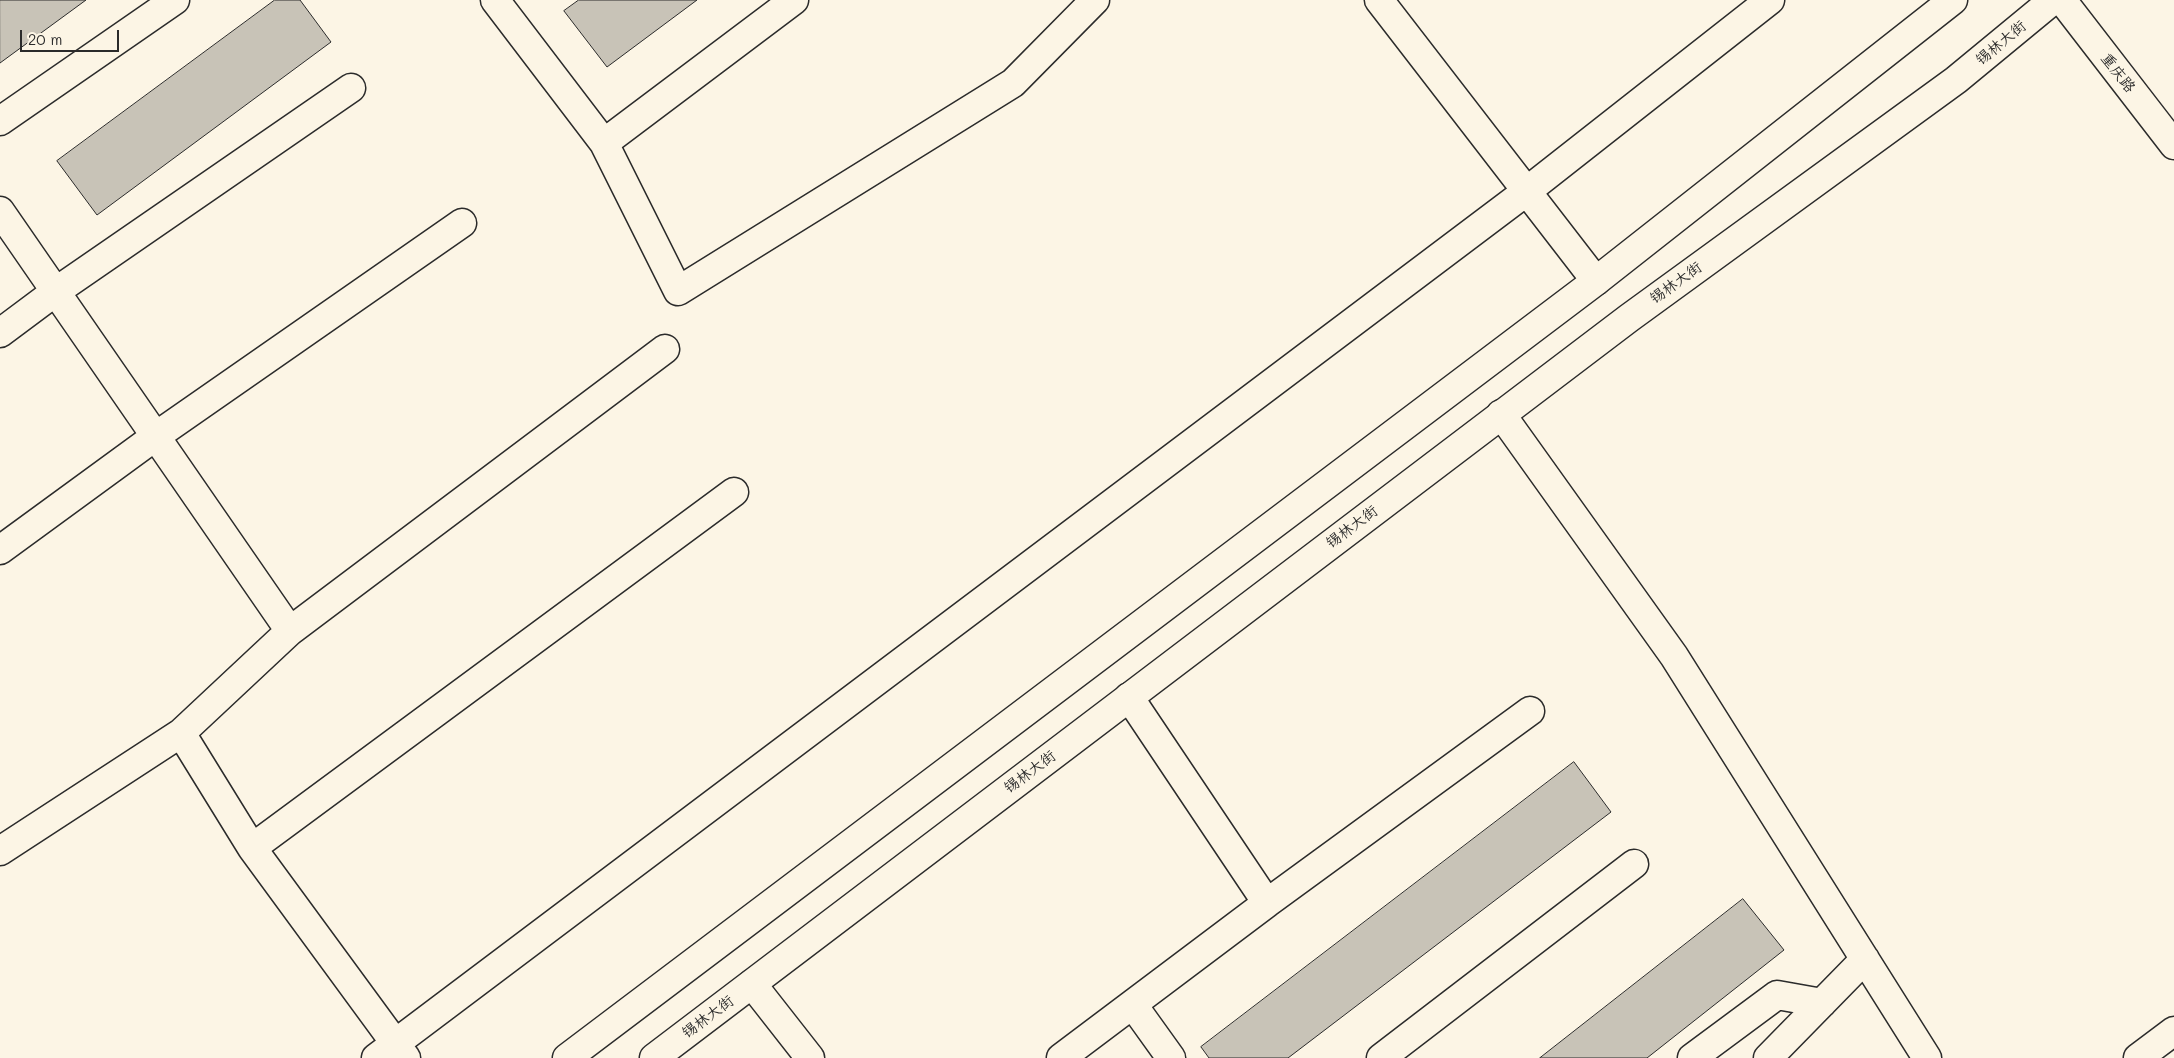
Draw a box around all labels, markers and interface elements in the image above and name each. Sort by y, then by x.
street label: 锡林大街 [1972,17,2030,69]
scale bar [22,20,121,52]
text: 20 m [28,29,62,49]
street label: 重庆路 [2097,50,2139,96]
street label: 锡林大街 [1646,258,1706,308]
street label: 锡林大街 [1323,502,1381,552]
street label: 锡林大街 [1001,747,1059,797]
street label: 锡林大街 [679,992,737,1042]

